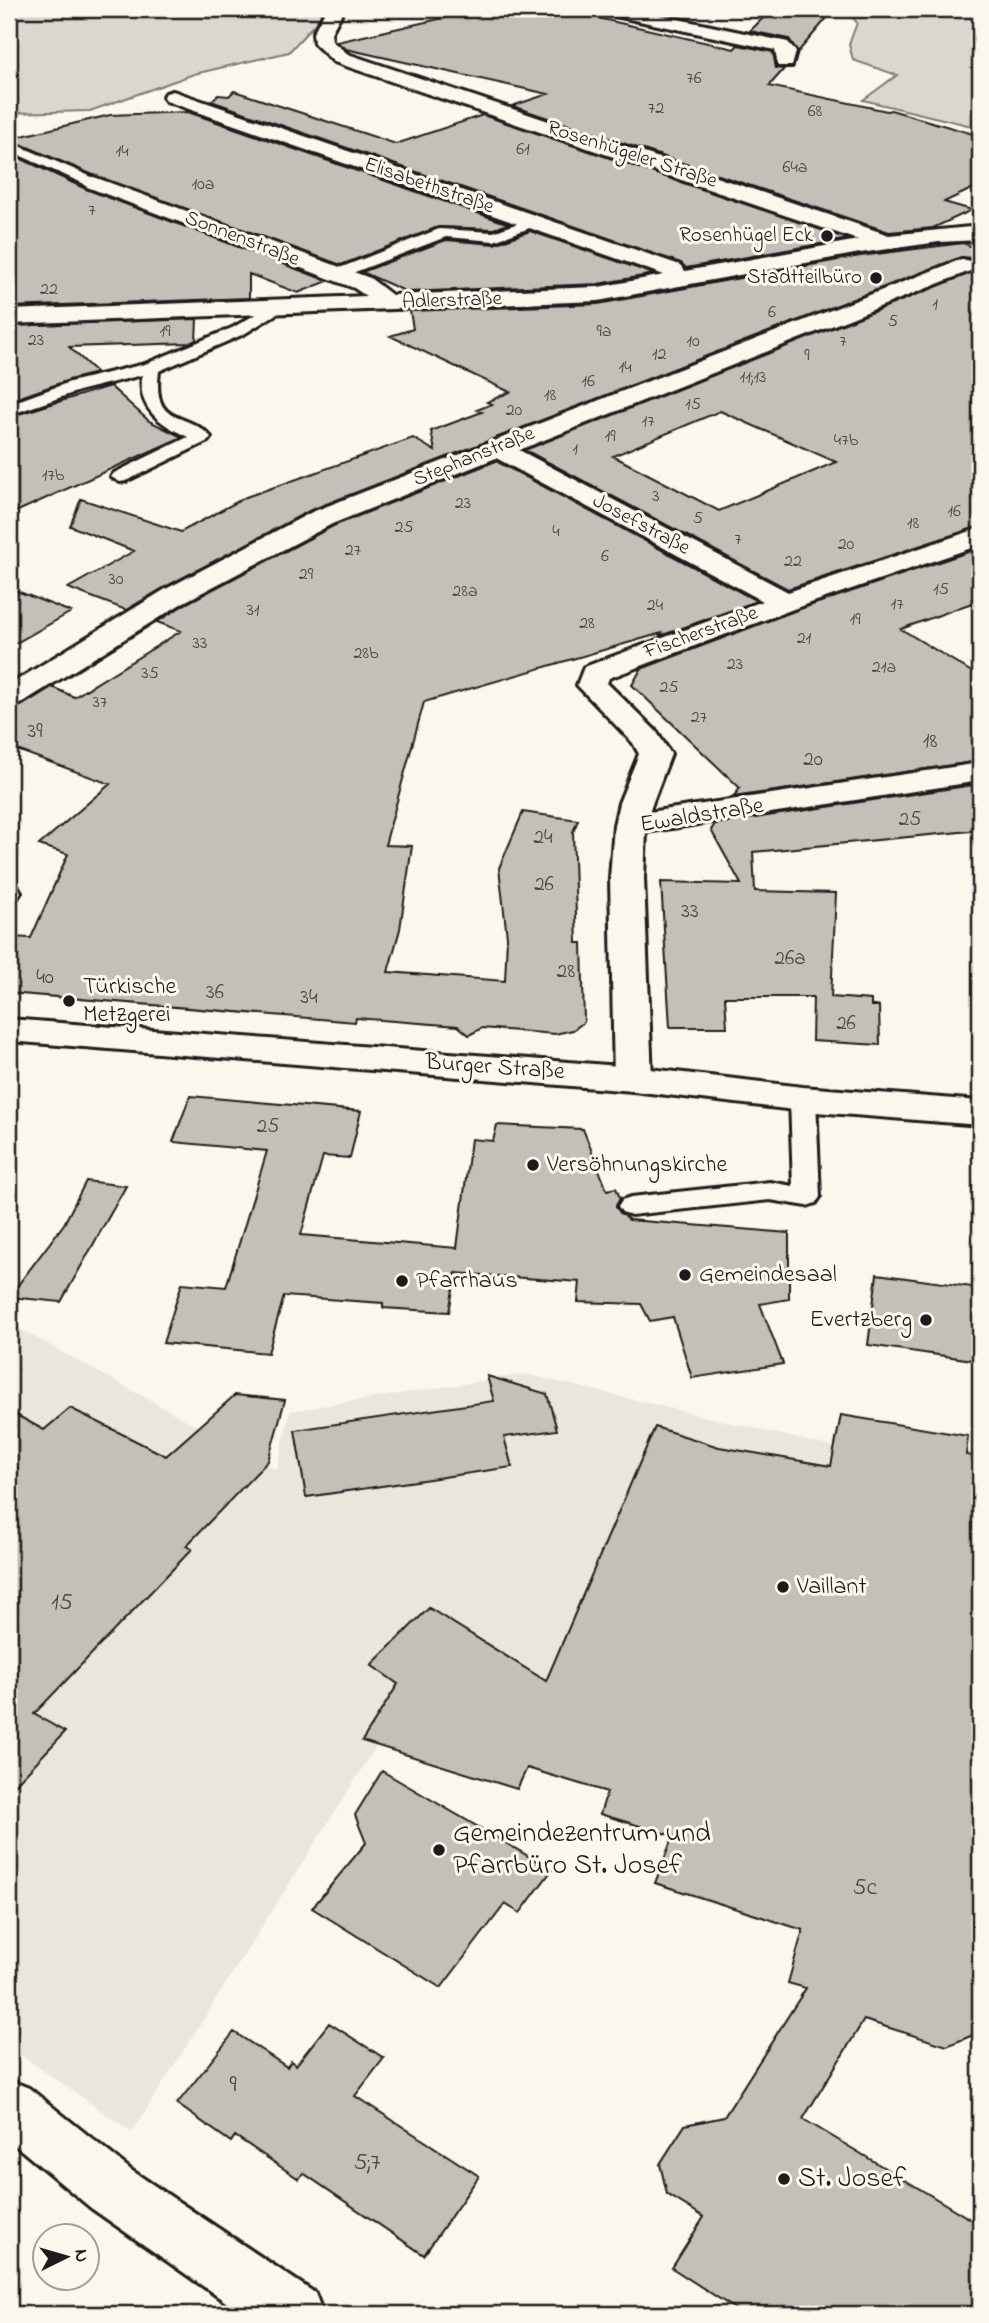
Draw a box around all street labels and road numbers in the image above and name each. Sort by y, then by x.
street label: Rosenhügeler Straße [542,113,721,199]
street label: Elisabethstraße [360,150,499,222]
street label: Sonnenstraße [180,203,304,275]
street label: Adlerstraße [401,284,503,318]
street label: Stephanstraße [409,419,540,495]
street label: Josefstraße [587,487,696,564]
street label: Fischerstraße [639,598,763,668]
street label: Ewaldstraße [638,789,767,843]
street label: Burger Straße [423,1046,566,1090]

